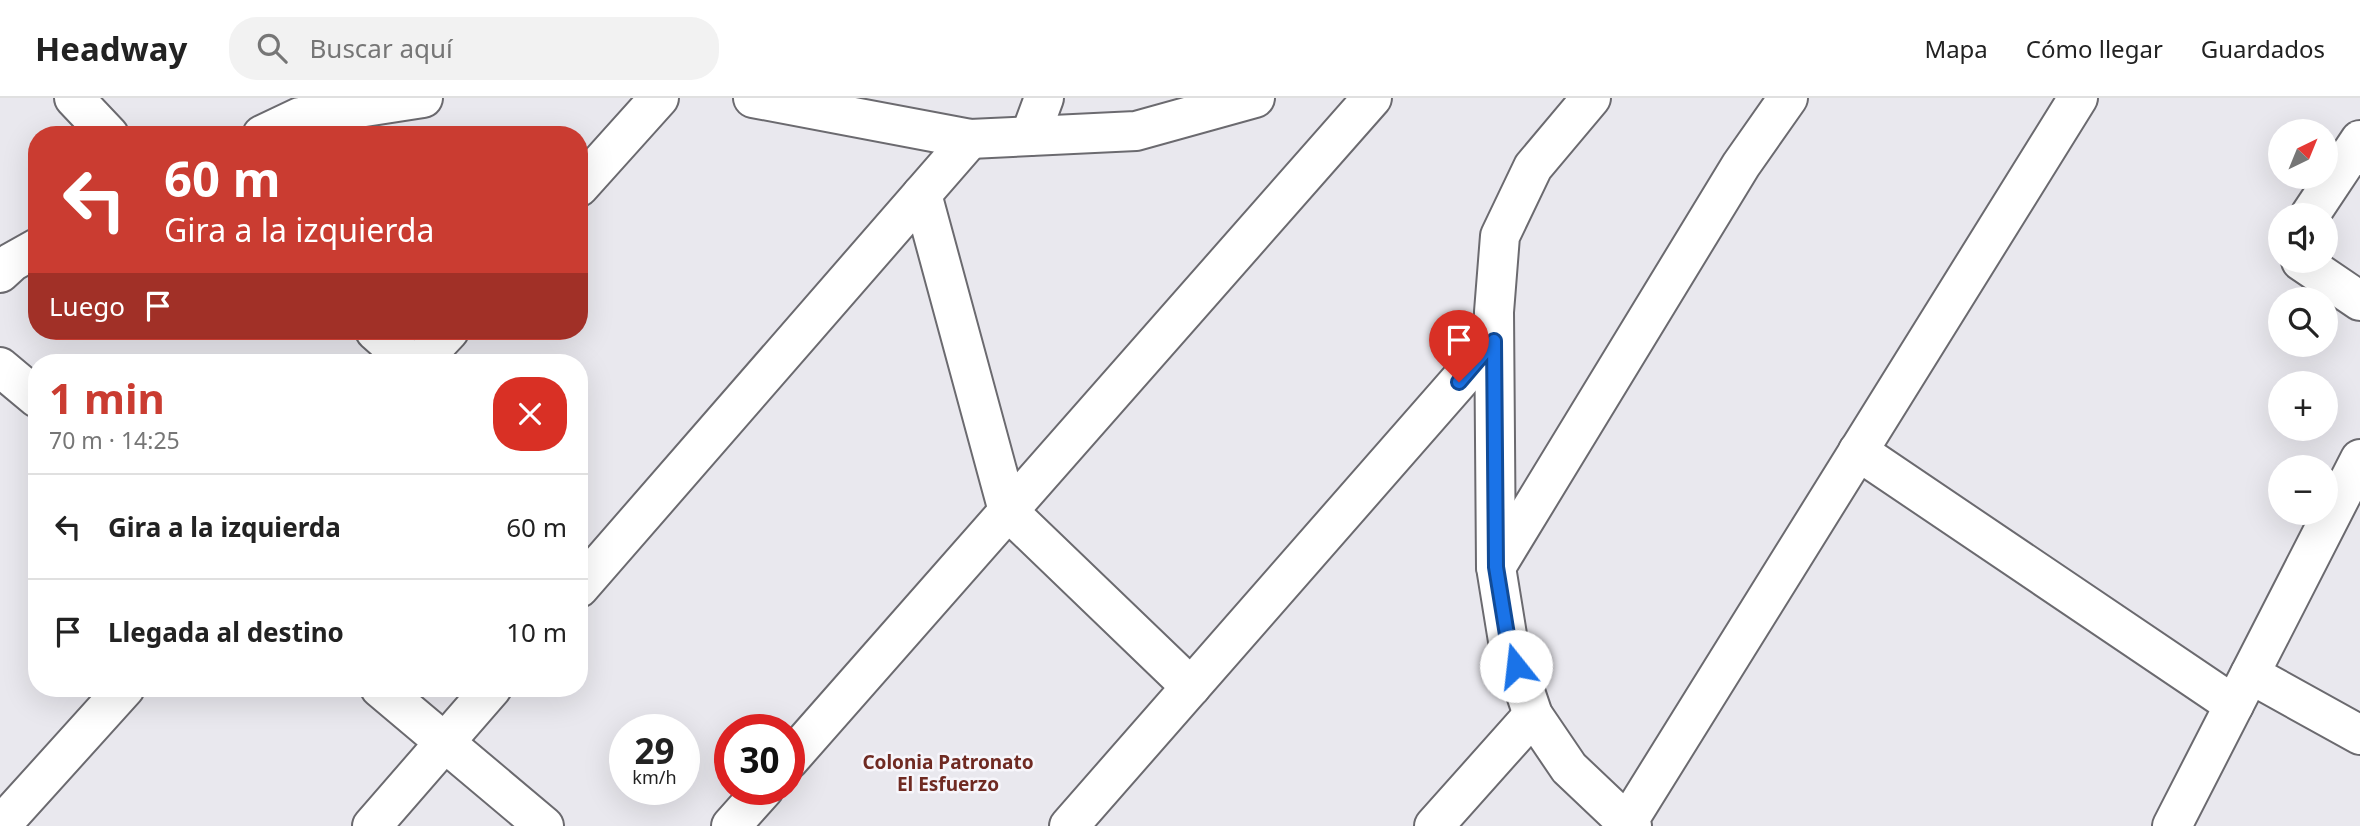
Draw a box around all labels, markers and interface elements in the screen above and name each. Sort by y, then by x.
search box [229,17,719,80]
text: Headway [35,26,187,71]
icon: search [253,29,291,67]
text: Buscar aquí [309,30,453,66]
text: Mapa [1924,32,1988,65]
text: Cómo llegar [2026,32,2163,65]
text: Guardados [2201,32,2325,65]
north arrow [2268,119,2338,189]
map controls [2268,119,2338,525]
text: 60 m [164,145,281,211]
icon: left [49,154,140,245]
button: sound [2268,203,2338,273]
text: Gira a la izquierda [164,208,434,251]
icon: arrive [139,287,177,325]
button: search [2268,287,2338,357]
text: Luego [49,288,125,324]
pin [1429,310,1489,382]
icon: arrive [1440,321,1478,359]
text: 1 min [49,369,165,426]
button: + [2268,371,2338,441]
button: close [493,377,567,451]
text: 70 m · 14:25 [49,424,180,456]
button: − [2268,455,2338,525]
icon: left [49,508,87,546]
text: Gira a la izquierda [108,509,341,545]
text: 60 m [506,509,567,545]
icon: arrive [49,613,87,651]
text: Llegada al destino [108,614,344,650]
text: 10 m [506,614,567,650]
position arrow [1479,629,1553,703]
speed limit sign: 30 [714,714,805,805]
text: 29 [634,727,675,774]
district label: Colonia Patronato El Esfuerzo [862,749,1034,797]
text: km/h [632,765,677,789]

